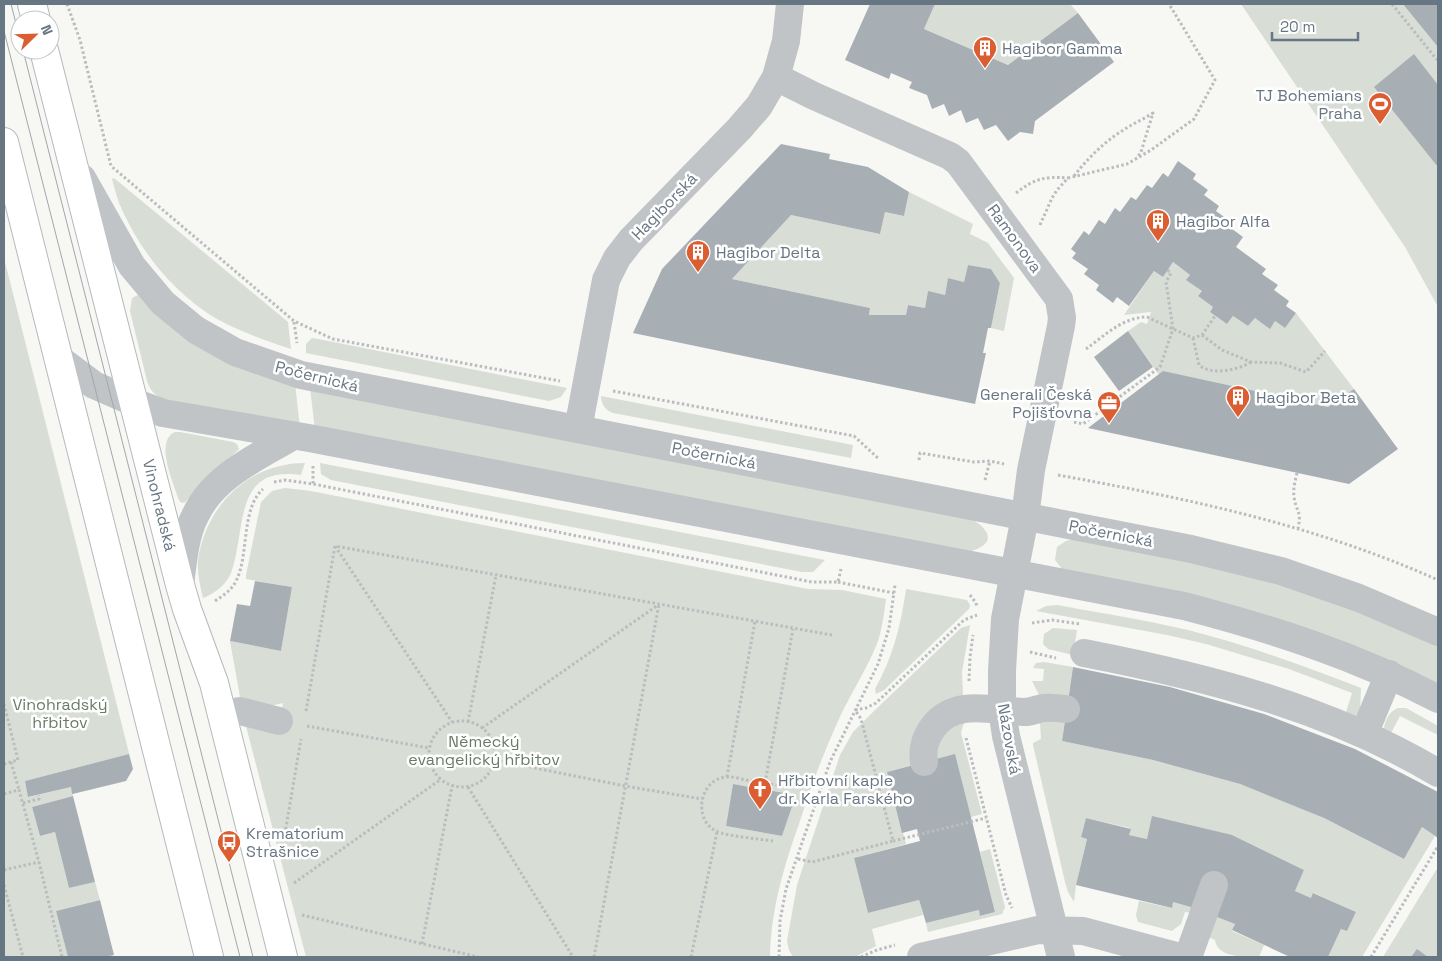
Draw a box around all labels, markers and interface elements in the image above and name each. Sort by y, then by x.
north arrow [10,10,60,60]
scale bar [1272,10,1358,42]
text: 20 m [1280,17,1315,36]
text: N [37,22,57,38]
building icon: Hagibor Gamma [972,35,998,69]
place label: Hagibor Gamma [1002,38,1123,59]
place label: TJ Bohemians Praha [1255,85,1362,124]
sports icon: TJ Bohemians Praha [1367,91,1393,125]
street label: Hagiborská [627,168,702,244]
street label: Ramonova [983,200,1047,277]
building icon: Hagibor Alfa [1145,208,1171,242]
place label: Hagibor Alfa [1176,211,1270,232]
building icon: Hagibor Delta [685,239,711,273]
place label: Hagibor Delta [716,242,821,263]
street label: Počernická [273,356,361,397]
place label: Generali Česká Pojišťovna [980,384,1092,423]
building icon: Hagibor Beta [1225,384,1251,418]
place label: Hagibor Beta [1256,387,1356,408]
office icon: Generali Česká Pojišťovna [1096,390,1122,424]
street label: Počernická [670,437,758,474]
street label: Vinohradská [138,457,181,553]
street label: Počernická [1067,515,1155,552]
park label: Vinohradský hřbitov [12,694,108,733]
street label: Názovská [993,702,1026,776]
park label: Německý evangelický hřbitov [408,731,560,770]
place label: Hřbitovní kaple dr. Karla Farského [778,770,913,809]
church icon: Hřbitovní kaple dr. Karla Farského [747,776,773,810]
place label: Krematorium Strašnice [246,823,344,862]
bus stop icon: Krematorium Strašnice [216,829,242,863]

